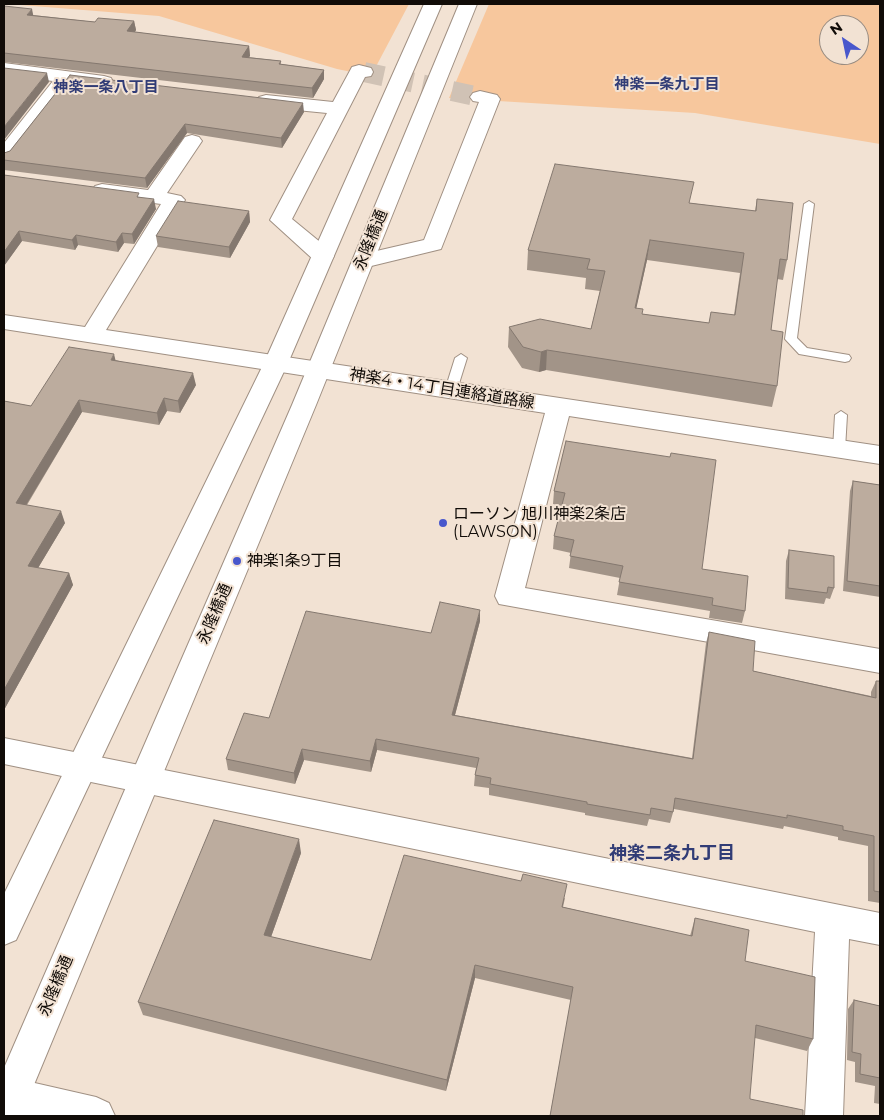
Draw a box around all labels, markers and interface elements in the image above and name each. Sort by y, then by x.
north arrow [819,15,869,65]
text: N [826,18,846,39]
district label: 神楽一条九丁目 [615,76,719,94]
district label: 神楽一条八丁目 [54,79,158,97]
street label: 永隆橋通 [350,207,392,273]
street label: 神楽4・14丁目連絡道路線 [348,365,536,413]
place label: ローソン 旭川神楽2条店 (LAWSON) [453,504,626,542]
marker: ローソン 旭川神楽2条店 (LAWSON) [437,517,449,529]
place label: 神楽1条9丁目 [247,551,343,571]
marker: 神楽1条9丁目 [231,555,243,567]
street label: 永隆橋通 [194,581,236,647]
district label: 神楽二条九丁目 [609,843,735,865]
street label: 永隆橋通 [35,953,77,1019]

